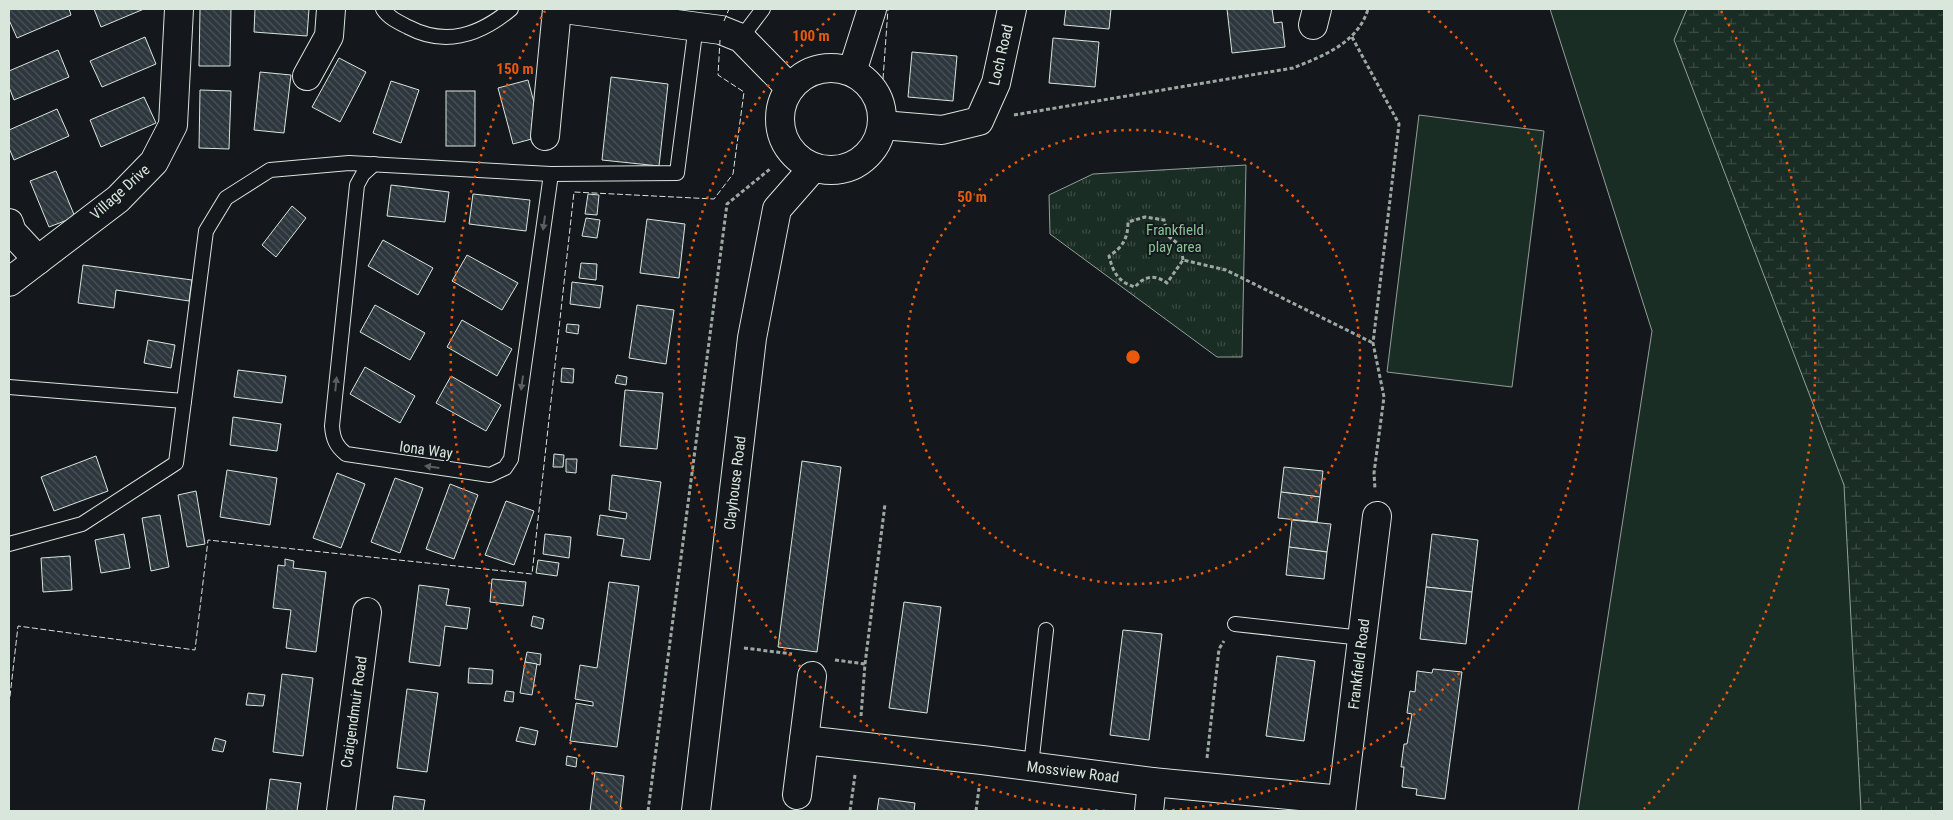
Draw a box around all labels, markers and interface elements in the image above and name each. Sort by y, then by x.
street label: Loch Road [985,23,1017,87]
text: 100 m [792,27,830,45]
text: 150 m [496,60,534,78]
street label: Village Drive [87,161,153,223]
text: 50 m [957,188,987,206]
one-way arrow [540,215,548,231]
park label: Frankfield play area [1146,221,1204,256]
centre of rings [1124,348,1142,366]
one-way arrow [332,376,340,392]
one-way arrow [517,376,525,392]
street label: Clayhouse Road [720,435,750,531]
street label: Iona Way [398,437,454,463]
one-way arrow [424,463,440,471]
street label: Frankfield Road [1345,618,1373,710]
street label: Craigendmuir Road [337,655,371,769]
street label: Mossview Road [1026,757,1120,787]

